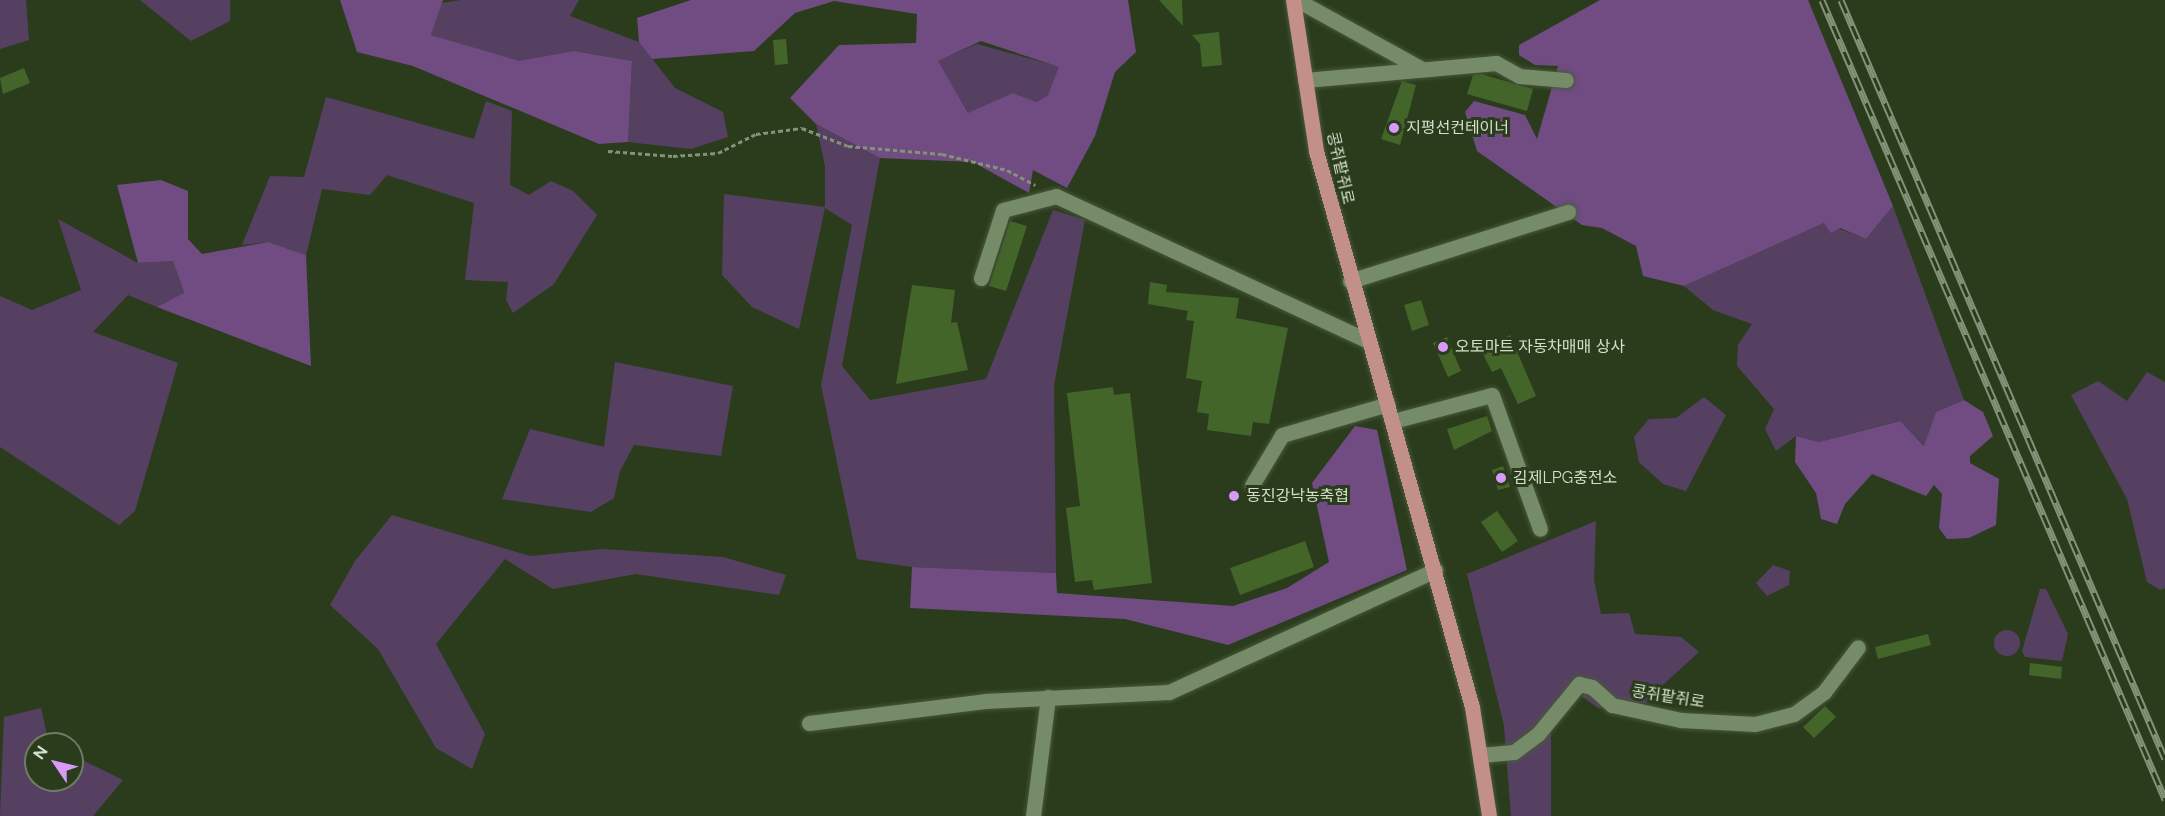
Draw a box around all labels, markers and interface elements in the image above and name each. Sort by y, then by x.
place label: 지평선컨테이너 [1406,118,1509,138]
marker: 지평선컨테이너 [1387,121,1401,135]
street label: 콩쥐팥쥐로 [1322,130,1358,206]
place label: 오토마트 자동차매매 상사 [1455,337,1625,357]
marker: 오토마트 자동차매매 상사 [1436,340,1450,354]
place label: 김제LPG충전소 [1513,468,1617,488]
marker: 김제LPG충전소 [1494,471,1508,485]
place label: 동진강낙농축협 [1246,486,1349,506]
marker: 동진강낙농축협 [1227,489,1241,503]
street label: 콩쥐팥쥐로 [1630,682,1706,712]
north arrow [24,732,84,792]
text: N [29,742,52,763]

